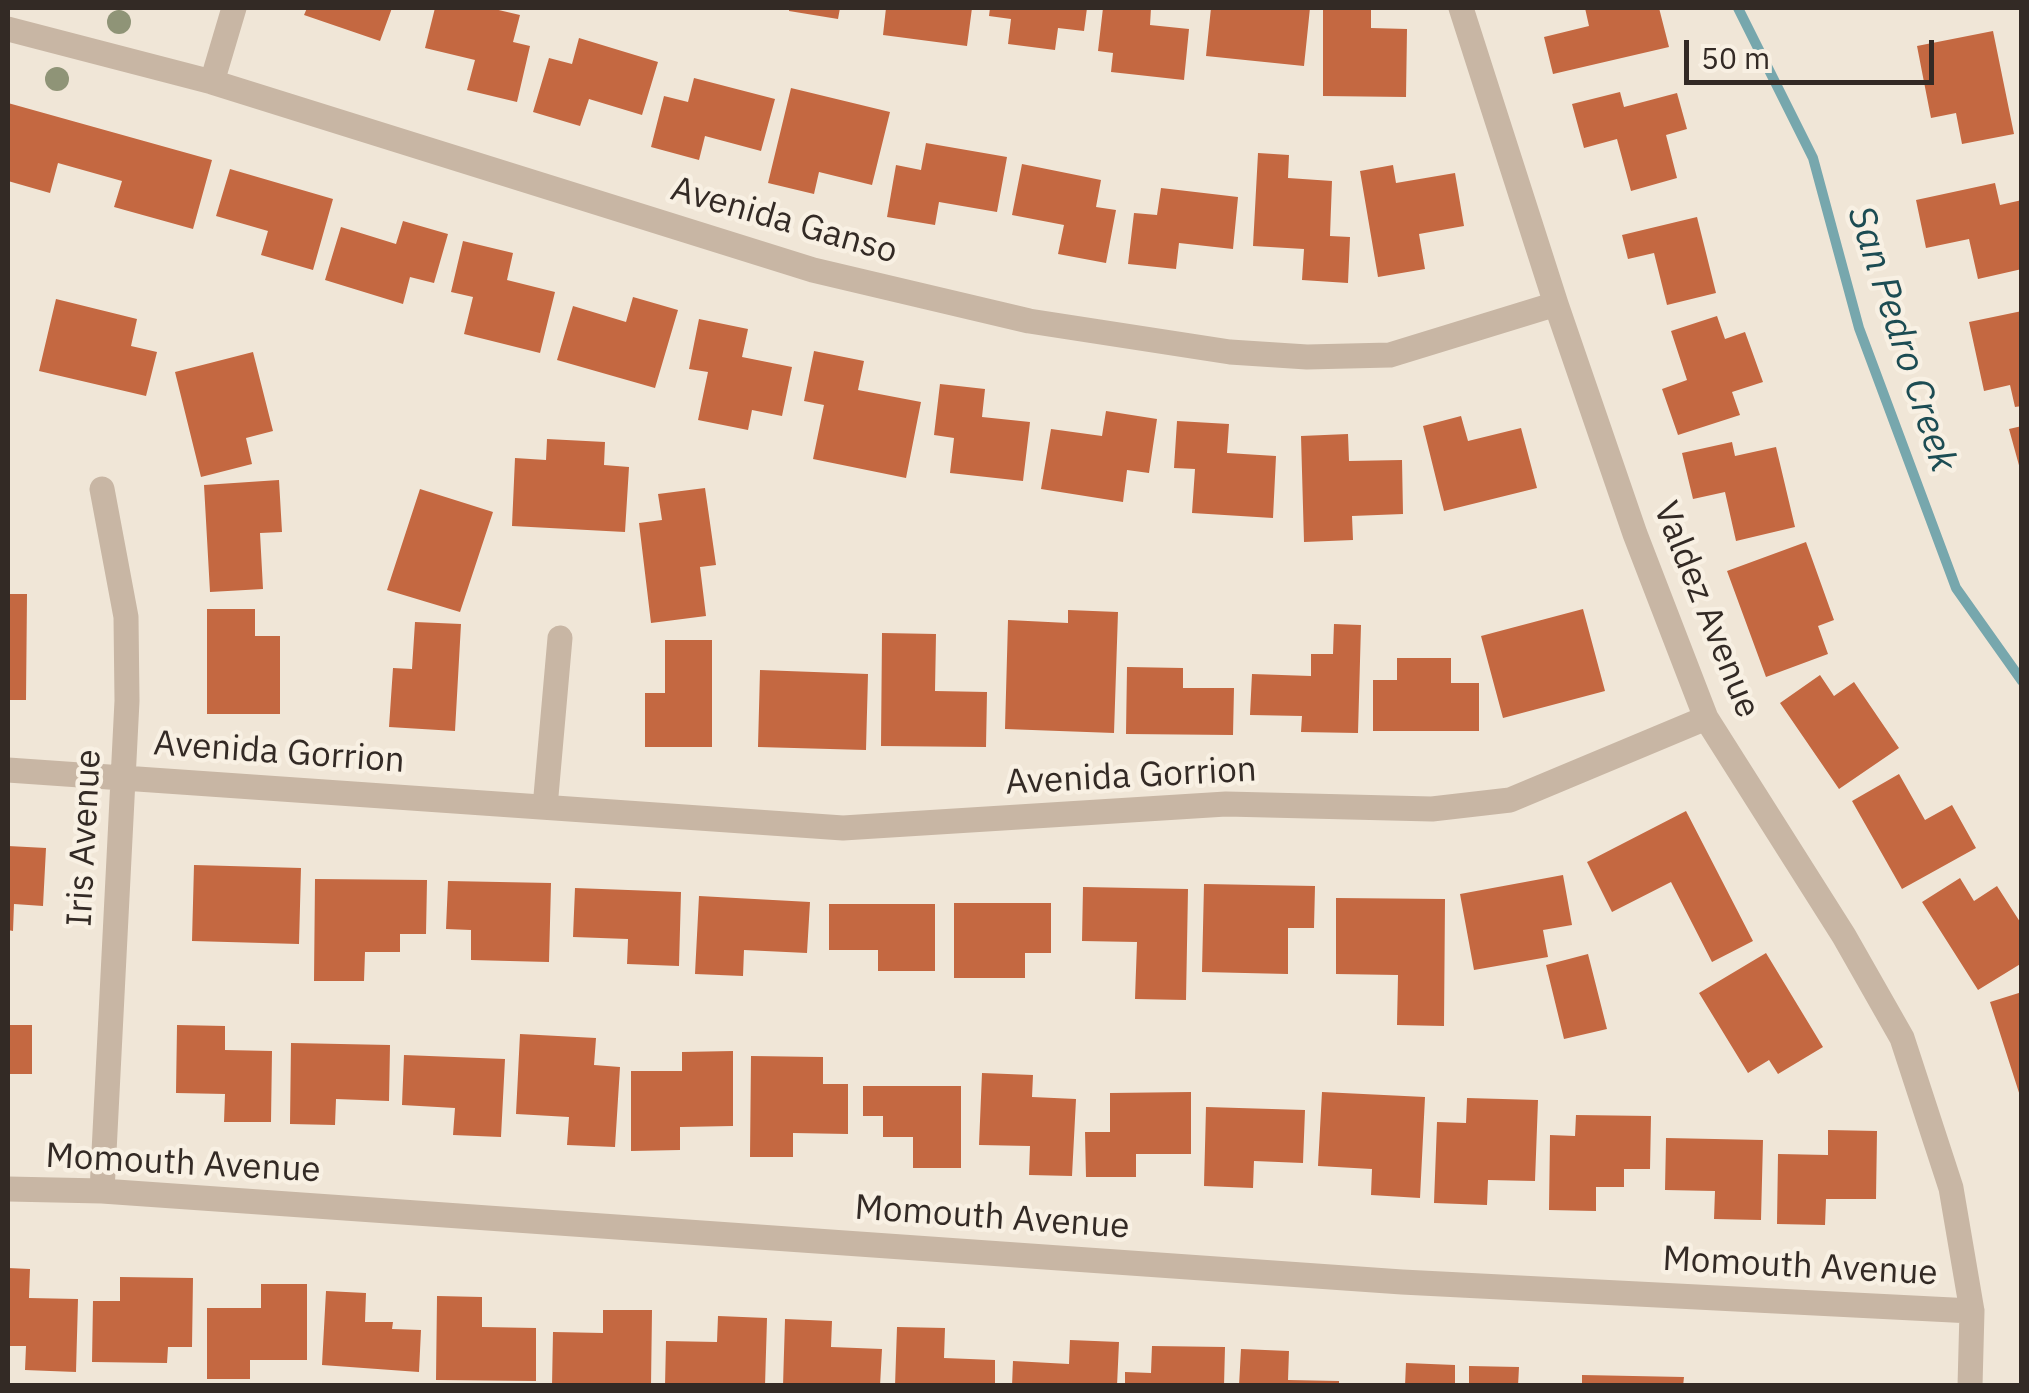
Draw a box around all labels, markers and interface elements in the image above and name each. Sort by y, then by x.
scale bar [1689,20,1939,82]
text: 50 m [1701,38,1770,77]
street label: Avenida Ganso [666,169,902,273]
water label: San Pedro Creek [1837,200,1965,478]
street label: Valdez Avenue [1644,496,1768,724]
street label: Avenida Gorrion [152,723,406,783]
street label: Iris Avenue [59,748,111,928]
street label: Avenida Gorrion [1004,749,1258,805]
street label: Momouth Avenue [44,1136,322,1192]
street label: Momouth Avenue [853,1187,1131,1249]
street label: Momouth Avenue [1661,1239,1939,1295]

